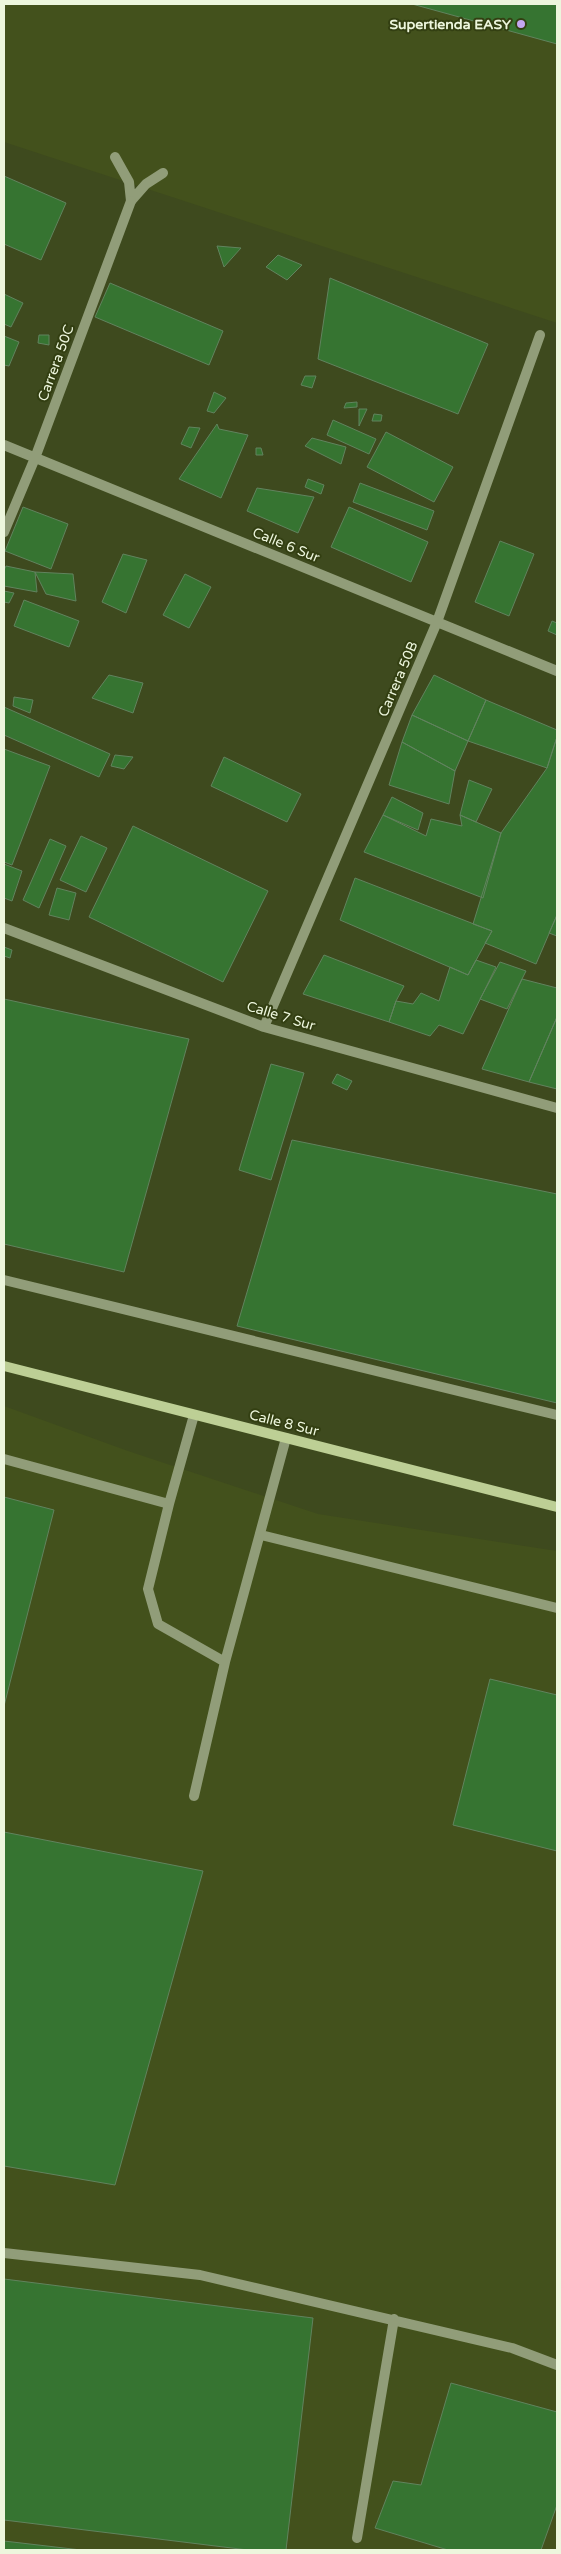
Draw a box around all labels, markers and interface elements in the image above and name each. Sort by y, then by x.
place label: Supertienda EASY [389,16,511,33]
marker: Supertienda EASY [515,18,527,30]
street label: Carrera 50C [34,322,78,404]
street label: Calle 6 Sur [250,524,323,566]
street label: Carrera 50B [375,639,421,719]
street label: Calle 7 Sur [245,997,318,1035]
street label: Calle 8 Sur [248,1406,321,1440]

